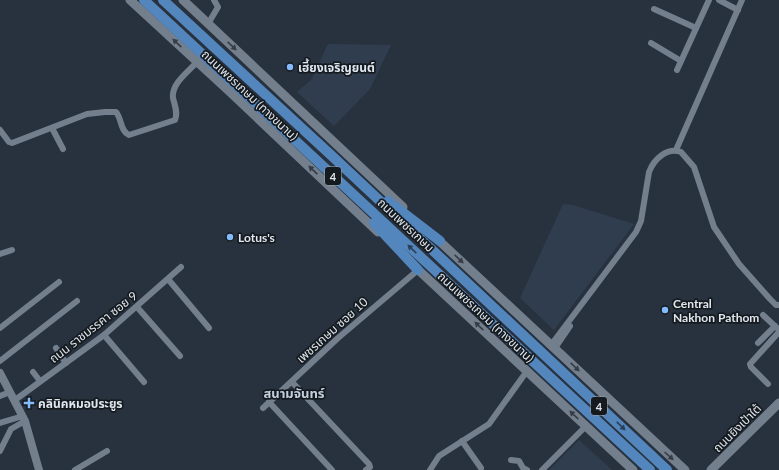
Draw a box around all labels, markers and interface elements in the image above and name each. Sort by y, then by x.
one-way arrow [171,39,182,48]
one-way arrow [227,41,236,50]
street label: ถนนเพชรเกษม (ทางขนาน) [199,47,301,143]
place label: เฮี้ยงเจริญยนต์ [298,58,375,75]
marker: เฮี้ยงเจริญยนต์ [285,62,295,72]
one-way arrow [308,166,317,175]
road number: 4 [325,167,341,185]
street label: ถนนเพชรเกษม [375,195,437,255]
place label: Lotus's [238,230,275,245]
marker: Lotus's [225,232,235,242]
one-way arrow [407,244,417,254]
one-way arrow [454,255,464,264]
street label: ถนนเพชรเกษม (ทางขนาน) [435,269,537,365]
street label: ถนน ราชมรรคา ซอย 9 [46,288,140,366]
street label: เพชรเกษม ซอย 10 [293,294,371,366]
place label: Central Nakhon Pathom [673,296,759,325]
marker: Central Nakhon Pathom [660,305,670,315]
one-way arrow [474,322,484,331]
one-way arrow [570,362,580,371]
district label: สนามจันทร์ [263,385,325,401]
place label: คลินิคหมอประยูร [38,396,123,412]
marker: คลินิคหมอประยูร [23,397,35,409]
road number: 4 [591,397,607,415]
street label: ถนนยิงเป้าใต้ [710,401,764,455]
one-way arrow [569,410,579,419]
one-way arrow [616,421,626,431]
one-way arrow [665,451,674,460]

